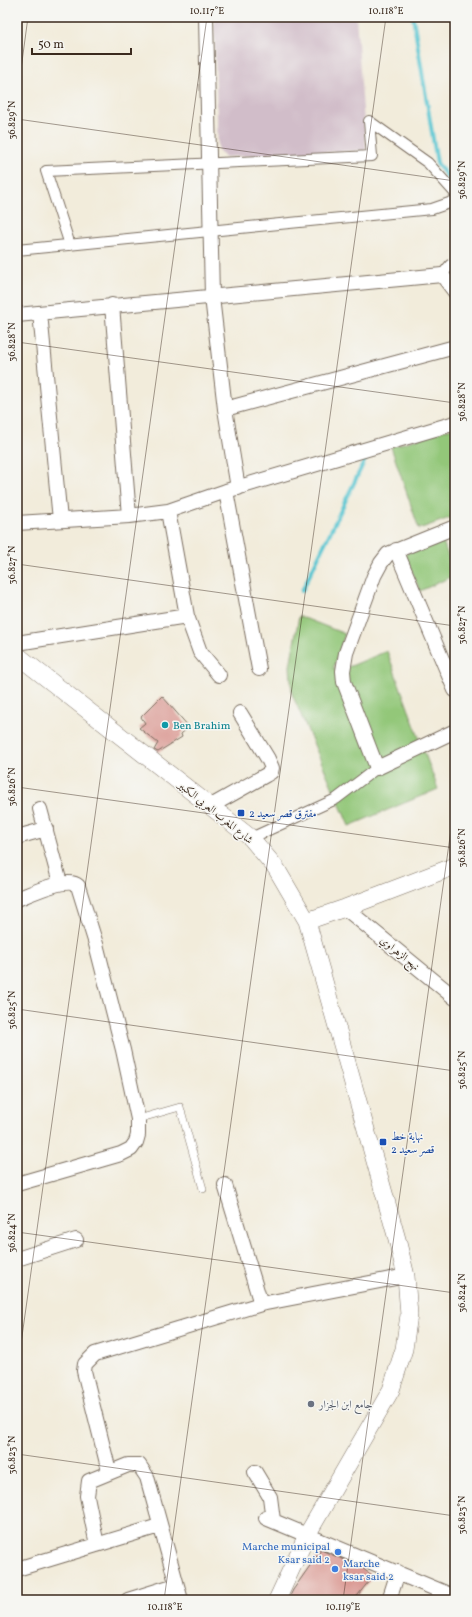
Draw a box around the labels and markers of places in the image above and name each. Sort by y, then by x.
place label: Ben Brahim [173,719,231,734]
marker: Ben Brahim [160,720,170,730]
place label: مفترق قصر سعيد 2 [249,807,317,822]
marker: مفترق قصر سعيد 2 [236,808,246,818]
place label: نهاية خط قصر سعيد 2 [391,1130,434,1158]
marker: نهاية خط قصر سعيد 2 [378,1137,388,1147]
place label: جامع ابن الجزار [318,1398,373,1414]
marker: جامع ابن الجزار [306,1399,316,1409]
place label: Marche municipal Ksar said 2 [242,1540,330,1568]
marker: Marche municipal Ksar said 2 [333,1547,343,1557]
place label: Marche ksar said 2 [343,1557,394,1585]
marker: Marche ksar said 2 [330,1564,340,1574]

